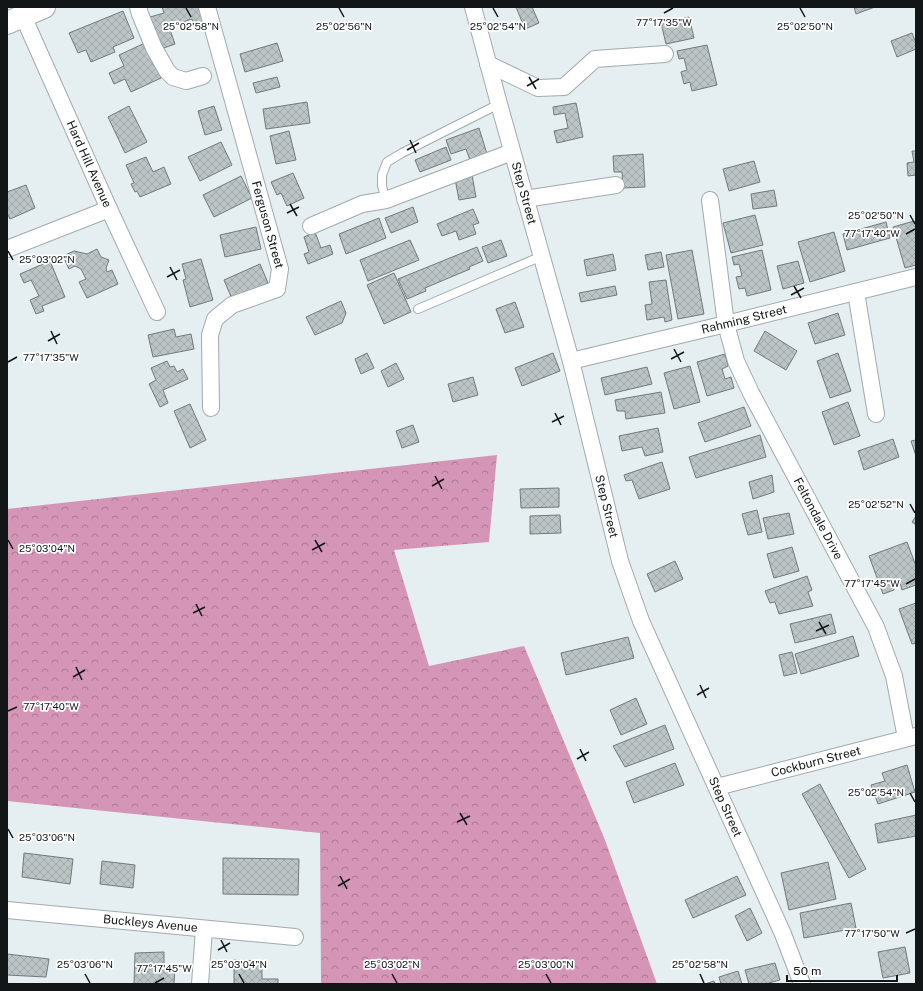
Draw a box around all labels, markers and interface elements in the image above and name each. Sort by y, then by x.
text: 77°17'35"W [636,16,692,28]
text: 25°02'58"N [163,20,219,32]
text: 25°02'56"N [316,20,372,32]
text: 25°02'54"N [470,20,526,32]
text: 25°02'50"N [777,20,833,32]
street label: Hard Hill Avenue [63,118,115,210]
street label: Step Street [509,160,539,226]
street label: Ferguson Street [249,179,287,270]
text: 25°02'50"N [848,209,904,221]
text: 77°17'40"W [844,227,900,239]
text: 25°03'02"N [19,253,75,265]
street label: Rahming Street [700,302,789,337]
text: 77°17'35"W [23,351,79,363]
street label: Step Street [592,474,621,540]
street label: Feltondale Drive [790,475,846,562]
text: 25°02'52"N [848,498,904,510]
text: 25°03'04"N [19,542,75,554]
text: 77°17'45"W [844,577,900,589]
text: 77°17'40"W [23,700,79,712]
street label: Cockburn Street [769,743,862,780]
street label: Step Street [706,775,745,839]
text: 25°02'54"N [848,786,904,798]
text: 25°03'06"N [19,831,75,843]
street label: Buckleys Avenue [103,912,198,935]
text: 77°17'50"W [844,927,900,939]
scale bar [787,957,897,983]
text: 25°03'06"N [57,958,113,970]
text: 25°03'04"N [211,958,267,970]
text: 25°03'02"N [364,958,420,970]
text: 25°03'00"N [518,958,574,970]
text: 25°02'58"N [672,958,728,970]
text: 77°17'45"W [136,962,192,974]
text: 50 m [793,964,821,978]

